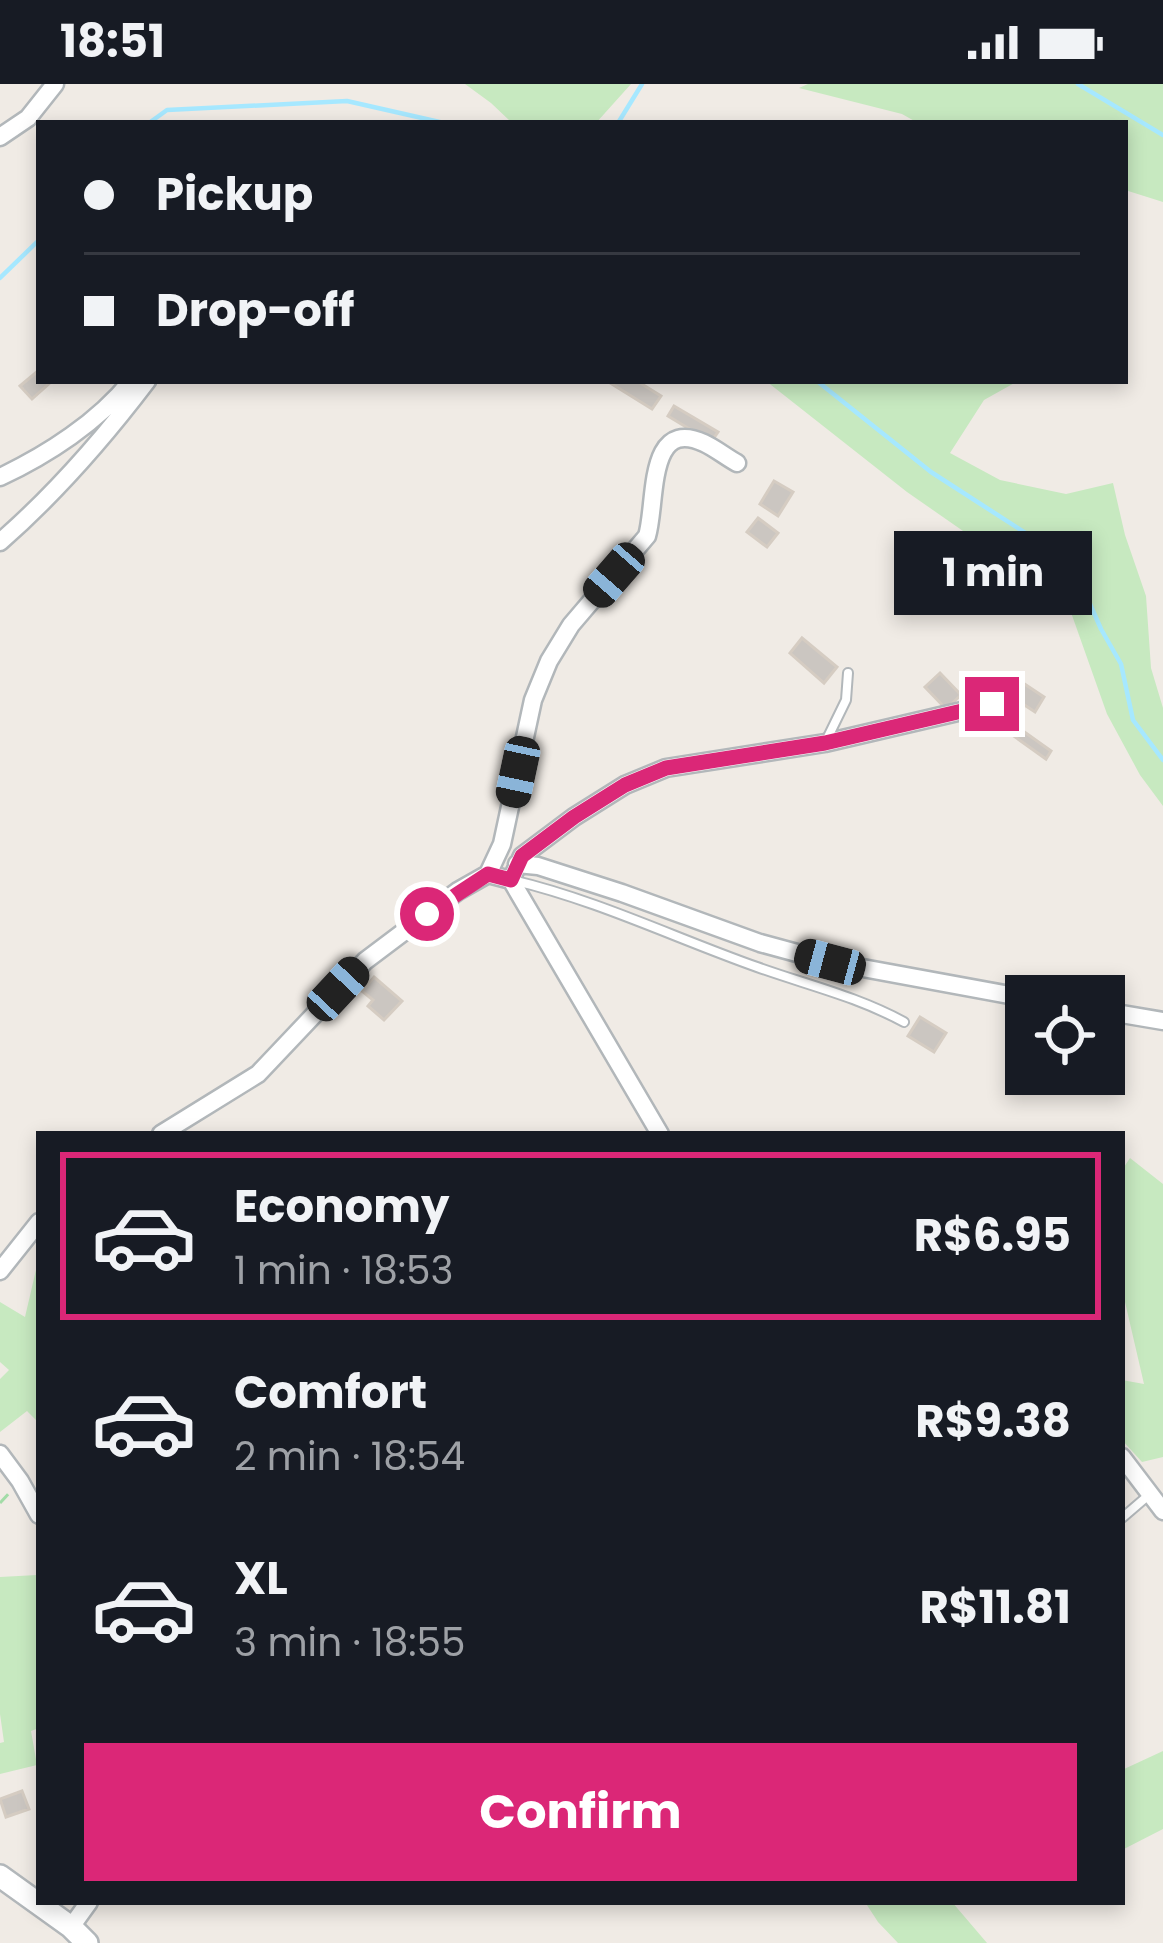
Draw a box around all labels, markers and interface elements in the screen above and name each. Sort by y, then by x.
text: 18:51 [60,10,165,73]
text: Pickup [156,163,313,226]
text: Drop-off [156,279,354,342]
callout: 1 min [893,530,1091,614]
car [577,536,651,614]
text: 1 min [942,545,1044,600]
route end [965,677,1019,731]
car [493,733,543,811]
route start [400,887,454,941]
car [791,935,869,989]
car [300,950,376,1028]
map controls [1005,975,1125,1095]
button: locate [1005,975,1125,1095]
text: Economy [234,1175,449,1238]
icon: car [90,1182,198,1290]
text: R$6.95 [914,1204,1071,1267]
text: 1 min · 18:53 [234,1243,454,1298]
text: Comfort [234,1361,427,1424]
icon: car [90,1368,198,1476]
text: R$9.38 [915,1390,1071,1453]
text: 2 min · 18:54 [234,1429,465,1484]
text: XL [234,1547,288,1610]
icon: car [90,1554,198,1662]
text: R$11.81 [919,1576,1071,1639]
text: 3 min · 18:55 [234,1615,466,1670]
button: Confirm [84,1743,1077,1881]

